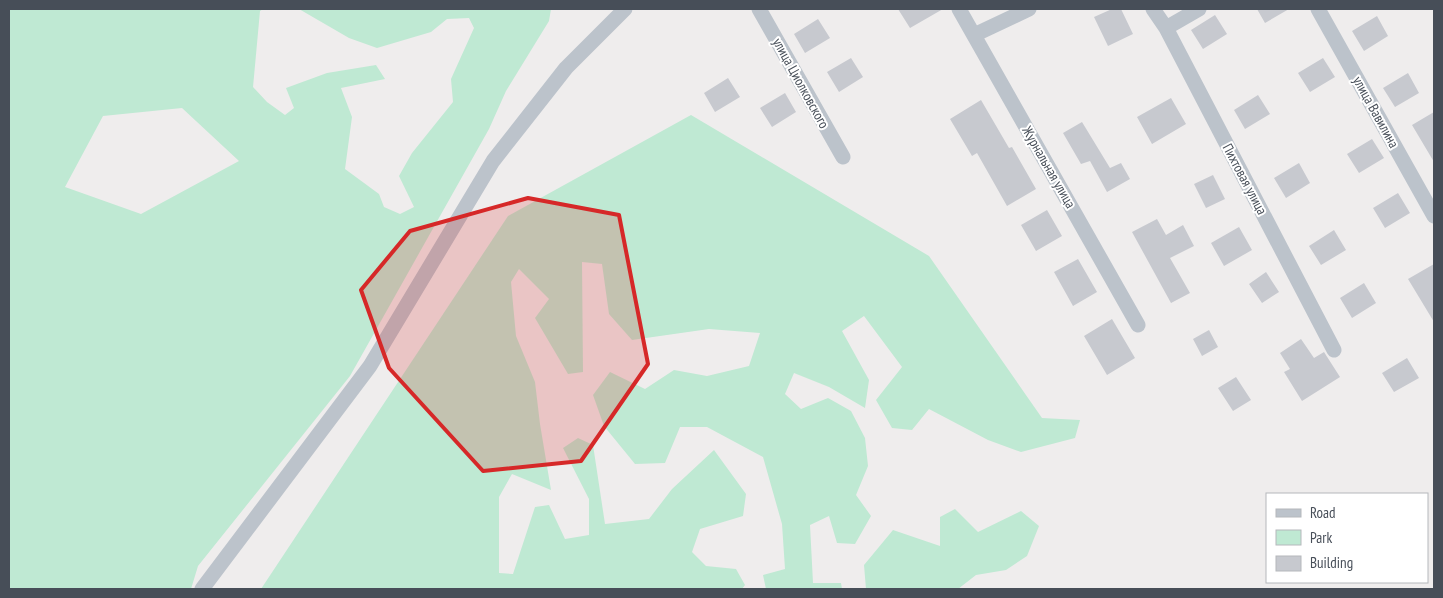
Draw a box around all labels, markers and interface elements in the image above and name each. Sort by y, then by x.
street label: улица Циолковского [769,35,833,131]
street label: улица Вавилина [1349,73,1403,151]
street label: Журнальная улица [1018,122,1080,211]
street label: Пихтовая улица [1219,140,1271,218]
legend [1266,493,1428,583]
text: Road [1310,503,1336,522]
text: Park [1310,528,1332,547]
text: Building [1310,553,1353,572]

